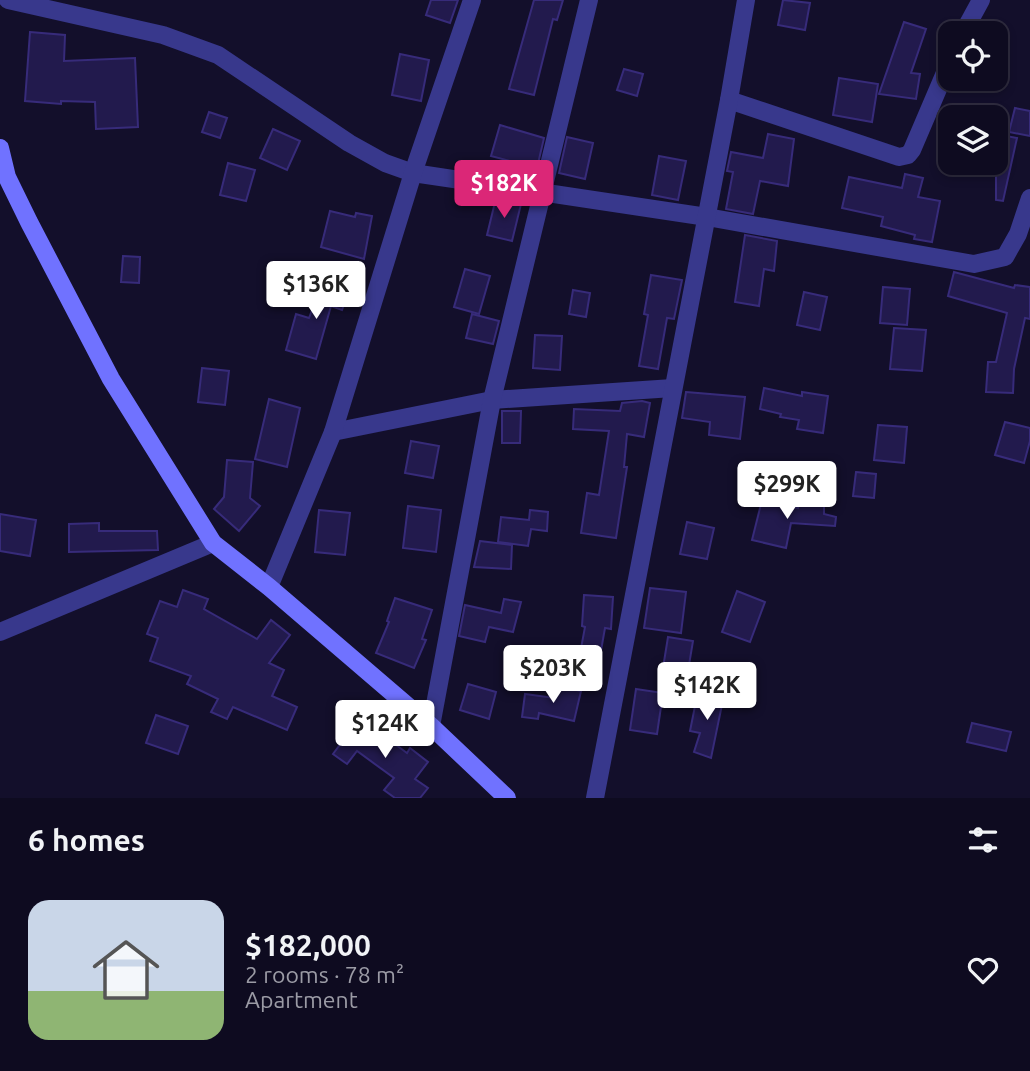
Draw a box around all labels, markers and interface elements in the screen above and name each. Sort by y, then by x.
map controls [938,21,1008,175]
button: locate [938,21,1008,91]
button: layers [938,105,1008,175]
pin: $182K [455,160,553,220]
text: $182K [470,170,538,195]
pin: $136K [267,262,365,321]
text: $136K [282,271,350,296]
pin: $299K [738,462,836,521]
text: $299K [753,471,821,496]
pin: $203K [504,646,602,705]
text: $203K [519,655,587,680]
pin: $142K [658,662,756,722]
text: $142K [673,672,741,697]
pin: $124K [336,700,434,760]
text: $124K [351,710,419,735]
icon: filters [964,821,1002,859]
text: 6 homes [28,823,145,857]
icon: home [84,928,168,1012]
text: $182,000 [245,928,371,962]
icon: heart [964,951,1002,989]
text: 2 rooms · 78 m² [245,962,404,987]
text: Apartment [245,987,358,1012]

